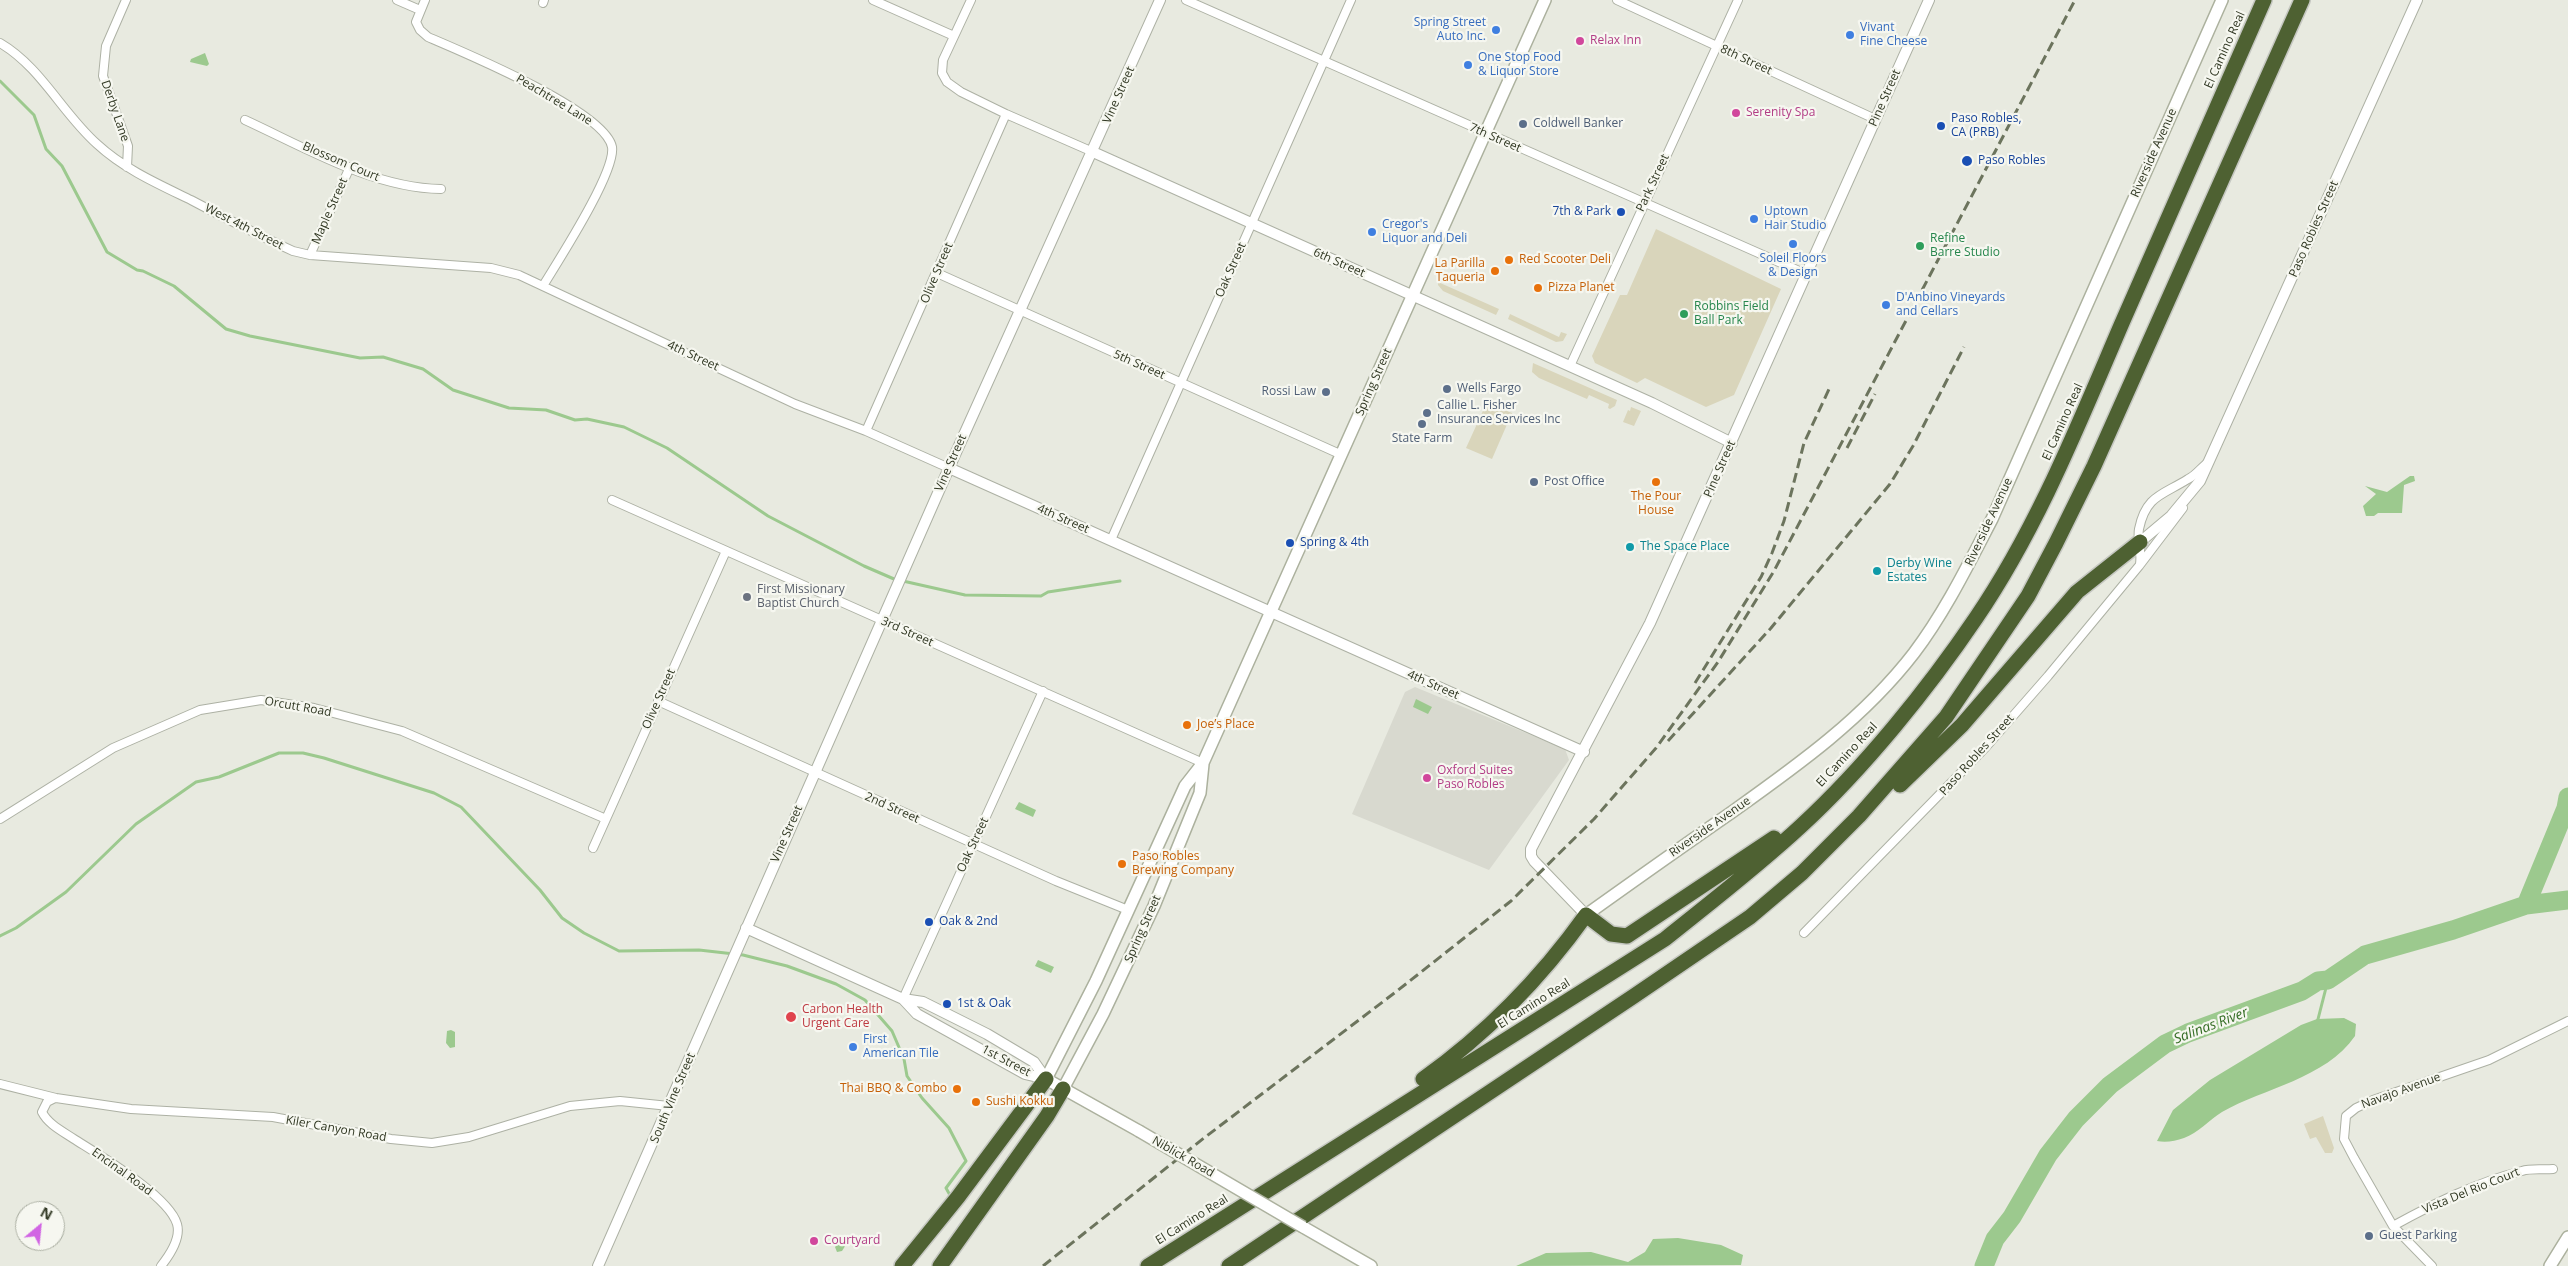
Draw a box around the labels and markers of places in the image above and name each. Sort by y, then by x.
place label: Spring Street Auto Inc. [1414,16,1486,44]
place label: Vivant Fine Cheese [1860,21,1927,49]
marker: Spring Street Auto Inc. [1490,24,1502,36]
marker: Vivant Fine Cheese [1844,29,1856,41]
place label: Relax Inn [1590,34,1641,48]
marker: Relax Inn [1574,35,1586,47]
place label: One Stop Food & Liquor Store [1478,51,1561,79]
marker: One Stop Food & Liquor Store [1462,59,1474,71]
place label: Serenity Spa [1746,106,1815,120]
marker: Serenity Spa [1730,107,1742,119]
place label: Paso Robles, CA (PRB) [1951,112,2022,140]
place label: Coldwell Banker [1533,117,1623,131]
marker: Coldwell Banker [1517,118,1529,130]
marker: Paso Robles, CA (PRB) [1935,120,1947,132]
marker: Paso Robles [1960,154,1974,168]
place label: Paso Robles [1978,154,2045,168]
place label: 7th & Park [1552,205,1611,219]
place label: Uptown Hair Studio [1764,205,1826,233]
marker: 7th & Park [1615,206,1627,218]
marker: Uptown Hair Studio [1748,213,1760,225]
place label: Cregor's Liquor and Deli [1382,218,1467,246]
marker: Cregor's Liquor and Deli [1366,226,1378,238]
place label: Refine Barre Studio [1930,232,2000,260]
marker: Soleil Floors & Design [1787,238,1799,250]
marker: Refine Barre Studio [1914,240,1926,252]
place label: Soleil Floors & Design [1759,252,1827,280]
place label: Red Scooter Deli [1519,253,1611,267]
marker: Red Scooter Deli [1503,254,1515,266]
place label: La Parilla Taqueria [1434,257,1485,285]
marker: La Parilla Taqueria [1489,265,1501,277]
place label: Pizza Planet [1548,281,1615,295]
marker: Pizza Planet [1532,282,1544,294]
place label: D'Anbino Vineyards and Cellars [1896,291,2005,319]
marker: D'Anbino Vineyards and Cellars [1880,299,1892,311]
place label: Robbins Field Ball Park [1694,300,1769,328]
marker: Robbins Field Ball Park [1678,308,1690,320]
place label: Wells Fargo [1457,382,1521,396]
marker: Wells Fargo [1441,383,1453,395]
place label: Rossi Law [1262,385,1316,399]
marker: Rossi Law [1320,386,1332,398]
place label: Callie L. Fisher Insurance Services Inc [1437,399,1560,427]
marker: Callie L. Fisher Insurance Services Inc [1421,407,1433,419]
marker: State Farm [1416,418,1428,430]
place label: State Farm [1392,432,1452,446]
place label: Post Office [1544,475,1604,489]
marker: Post Office [1528,476,1540,488]
marker: The Pour House [1650,476,1662,488]
place label: The Pour House [1631,490,1681,518]
place label: Spring & 4th [1300,536,1369,550]
marker: Spring & 4th [1284,537,1296,549]
place label: The Space Place [1640,540,1729,554]
marker: The Space Place [1624,541,1636,553]
place label: Derby Wine Estates [1887,557,1952,585]
marker: Derby Wine Estates [1871,565,1883,577]
place label: First Missionary Baptist Church [757,583,845,611]
marker: First Missionary Baptist Church [741,591,753,603]
place label: Joe’s Place [1197,718,1254,732]
marker: Joe’s Place [1181,719,1193,731]
place label: Oxford Suites Paso Robles [1437,764,1513,792]
marker: Oxford Suites Paso Robles [1421,772,1433,784]
place label: Paso Robles Brewing Company [1132,850,1234,878]
marker: Paso Robles Brewing Company [1116,858,1128,870]
place label: Oak & 2nd [939,915,998,929]
marker: Oak & 2nd [923,916,935,928]
place label: 1st & Oak [957,997,1011,1011]
marker: 1st & Oak [941,998,953,1010]
place label: Carbon Health Urgent Care [802,1003,883,1031]
marker: Carbon Health Urgent Care [784,1010,798,1024]
place label: First American Tile [863,1033,939,1061]
marker: First American Tile [847,1041,859,1053]
place label: Thai BBQ & Combo [840,1082,947,1096]
marker: Thai BBQ & Combo [951,1083,963,1095]
place label: Sushi Kokku [986,1095,1054,1109]
marker: Sushi Kokku [970,1096,982,1108]
place label: Guest Parking [2379,1229,2457,1243]
marker: Guest Parking [2363,1230,2375,1242]
place label: Courtyard [824,1234,880,1248]
marker: Courtyard [808,1235,820,1247]

